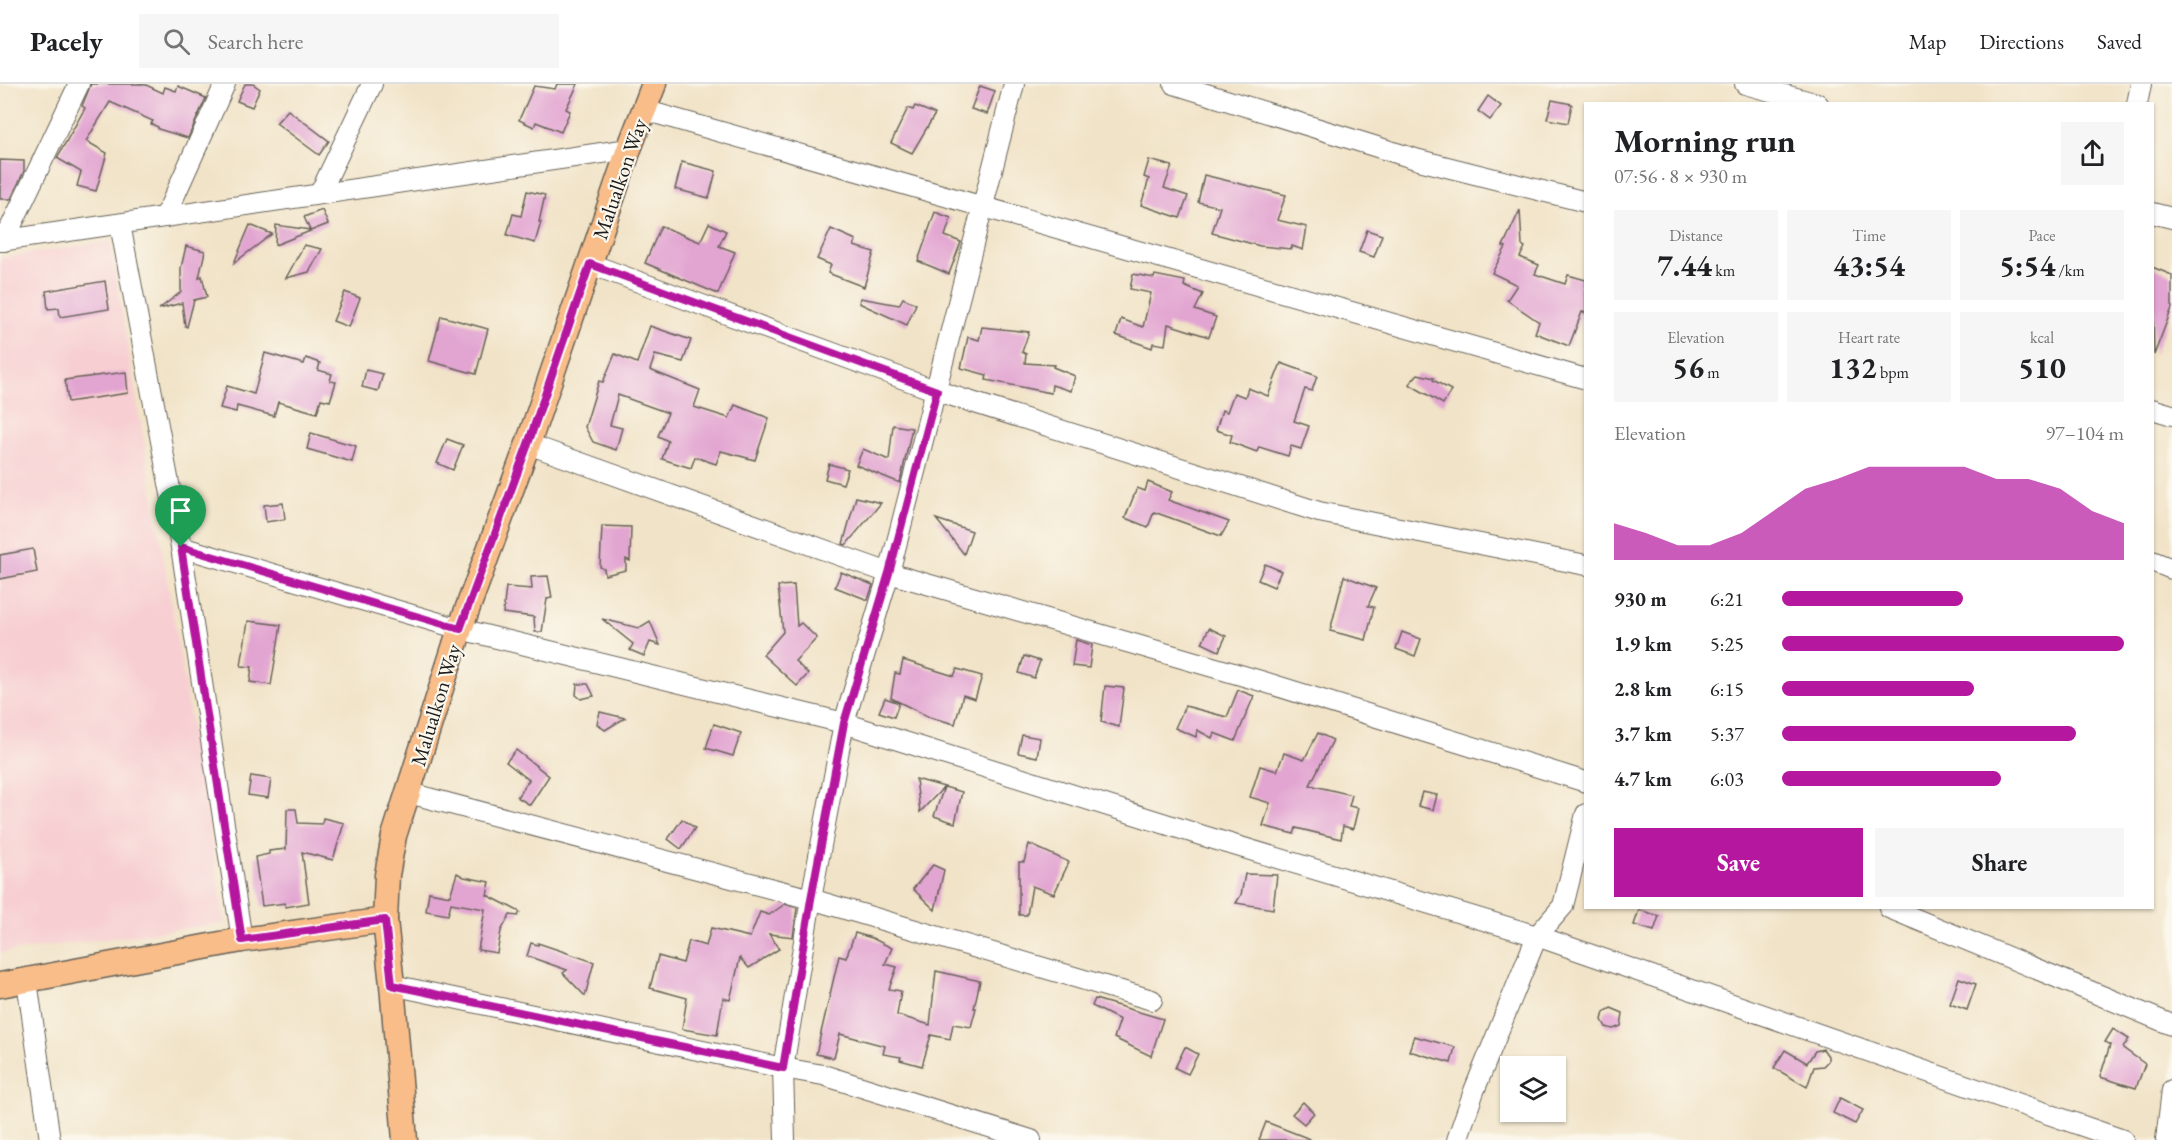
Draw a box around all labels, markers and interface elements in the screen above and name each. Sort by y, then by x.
search box [139,14,559,68]
text: Pacely [30,23,103,59]
icon: search [160,25,193,58]
text: Search here [208,27,303,56]
text: Map [1909,28,1946,55]
text: Directions [1979,28,2064,55]
text: Saved [2097,28,2142,55]
street label: Malualkon Way [586,114,653,243]
text: Morning run [1614,119,1796,162]
button: share [2061,122,2124,185]
text: 07:56 · 8 × 930 m [1614,163,1747,189]
text: Distance [1669,225,1723,246]
text: Time [1852,225,1886,246]
text: Pace [2029,225,2055,246]
text: 7.44 [1657,246,1712,285]
text: 43:54 [1833,246,1905,285]
text: 5:54 [1999,246,2055,285]
text: km [1712,260,1735,281]
text: /km [2055,260,2085,281]
text: Elevation [1667,327,1725,348]
text: Heart rate [1838,327,1900,348]
text: kcal [2030,327,2054,348]
text: 56 [1672,348,1704,387]
text: 132 [1829,348,1877,387]
text: 510 [2018,348,2066,387]
text: m [1704,362,1720,383]
text: bpm [1877,362,1909,383]
text: Elevation [1614,420,1686,446]
text: 97–104 m [2045,420,2124,446]
pin [155,485,206,547]
icon: arrive [164,494,197,527]
text: 930 m [1614,586,1667,612]
text: 6:21 [1710,586,1744,612]
text: 1.9 km [1614,631,1672,657]
text: 5:25 [1710,631,1744,657]
street label: Malualkon Way [404,640,467,769]
text: 2.8 km [1614,676,1672,702]
text: 6:15 [1710,676,1744,702]
text: 3.7 km [1614,721,1672,747]
text: 5:37 [1710,721,1744,747]
text: 4.7 km [1614,766,1672,792]
text: 6:03 [1710,766,1744,792]
button: Save [1614,828,1863,897]
button: Share [1875,828,2124,897]
map controls [1500,1056,1566,1122]
button: layers [1500,1056,1566,1122]

